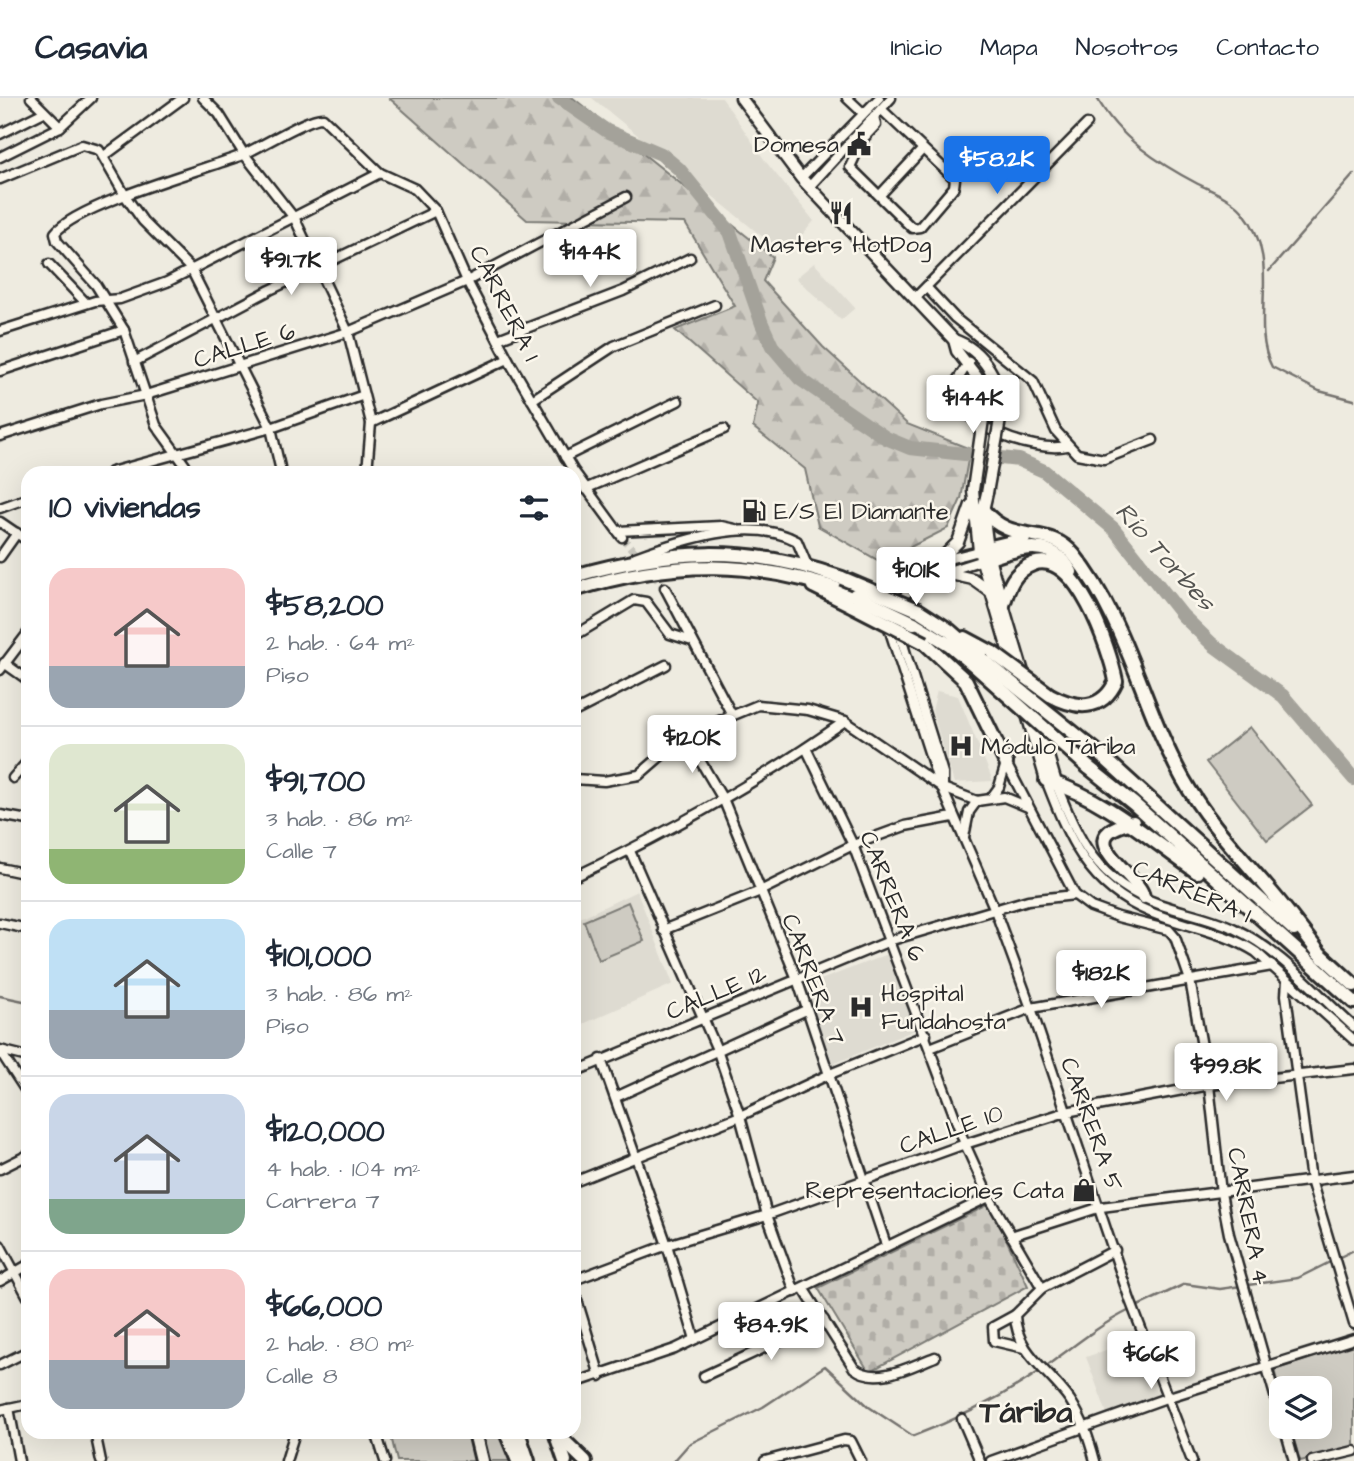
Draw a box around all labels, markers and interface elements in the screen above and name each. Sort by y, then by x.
text: Casavia [35,25,147,71]
text: Inicio [890,31,942,65]
text: Mapa [980,31,1038,65]
text: Nosotros [1076,31,1178,65]
text: Contacto [1216,31,1319,65]
place label: Domesa [754,128,839,162]
public building icon: Domesa [845,130,873,158]
pin: $58.2K [940,136,1054,196]
text: $58.2K [960,143,1034,175]
restaurant icon: Masters HotDog [827,199,855,227]
place label: Masters HotDog [751,228,931,263]
pin: $144K [541,230,639,289]
text: $144K [560,236,620,268]
pin: $91.7K [234,238,348,297]
street label: CARRERA 1 [460,240,548,367]
text: $91.7K [261,244,321,276]
street label: CALLE 6 [189,314,299,377]
pin: $144K [924,376,1022,435]
text: $144K [943,382,1003,414]
text: 10 viviendas [49,487,201,529]
icon: filters [515,489,553,527]
place label: E/S El Diamante [774,495,949,529]
water label: Río Torbes [1107,495,1225,620]
fuel station icon: E/S El Diamante [740,497,768,525]
pin: $101K [867,547,965,607]
text: $101K [892,554,940,586]
text: $58,200 [266,585,384,627]
icon: home [105,596,189,680]
text: 2 hab. · 64 m² [266,627,415,659]
text: Piso [266,659,309,691]
pin: $120K [643,716,741,775]
text: $120K [663,722,721,754]
place label: Módulo Táriba [981,730,1135,764]
hospital icon: Módulo Táriba [947,732,975,760]
text: $91,700 [266,761,365,803]
icon: home [105,772,189,856]
text: 3 hab. · 86 m² [266,803,413,835]
street label: CARRERA 6 [850,826,934,967]
text: Calle 7 [266,835,337,867]
street label: CARRERA 1 [1127,852,1256,932]
street label: CARRERA 7 [773,909,854,1050]
text: $101,000 [266,936,371,978]
icon: home [105,947,189,1031]
pin: $182K [1052,950,1150,1010]
street label: CALLE 12 [661,956,772,1029]
text: $182K [1072,957,1130,989]
place label: Hospital Fundahosta [881,977,1006,1039]
text: 3 hab. · 86 m² [266,978,413,1010]
hospital icon: Hospital Fundahosta [847,993,875,1021]
text: Piso [266,1010,309,1042]
pin: $99.8K [1169,1044,1283,1103]
text: $99.8K [1190,1050,1262,1082]
street label: CARRERA 5 [1051,1053,1131,1196]
street label: CALLE 10 [895,1096,1008,1164]
text: $120,000 [266,1111,385,1153]
icon: home [105,1122,189,1206]
street label: CARRERA 4 [1218,1145,1278,1288]
text: 4 hab. · 104 m² [266,1153,421,1185]
place label: Representaciones Cata [805,1174,1064,1208]
shop icon: Representaciones Cata [1070,1176,1098,1204]
text: Carrera 7 [266,1185,380,1217]
text: $66,000 [266,1286,382,1328]
icon: home [105,1297,189,1381]
pin: $84.9K [714,1302,828,1362]
text: $84.9K [734,1309,808,1341]
text: 2 hab. · 80 m² [266,1328,414,1360]
pin: $66K [1110,1332,1192,1391]
text: $66K [1123,1338,1179,1370]
text: Calle 8 [266,1360,338,1392]
map controls [1269,1376,1332,1439]
button: layers [1269,1376,1332,1439]
district label: Táriba [979,1390,1073,1435]

